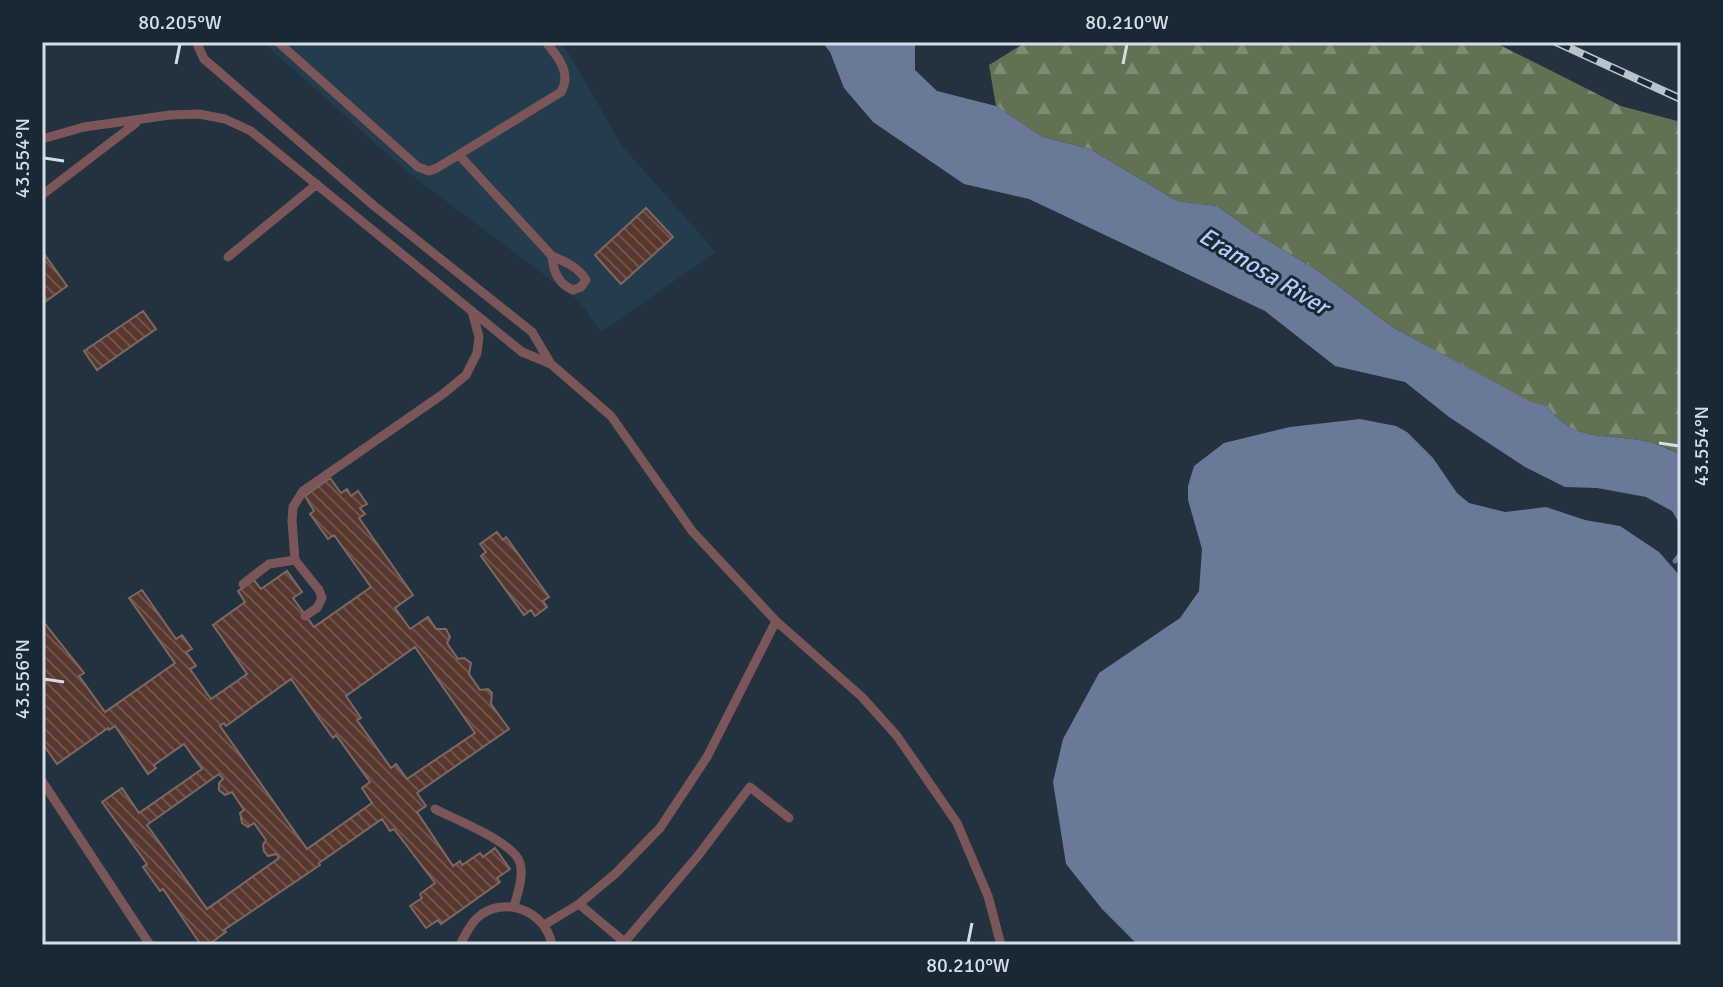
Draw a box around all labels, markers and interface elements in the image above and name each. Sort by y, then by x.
text: 80.205°W [138,10,222,35]
text: 80.210°W [1085,10,1169,35]
text: 43.554°N [10,118,35,198]
water label: Eramosa River [1194,221,1337,323]
text: 43.554°N [1689,406,1714,486]
text: 43.556°N [10,639,35,719]
text: 80.210°W [926,953,1010,978]

